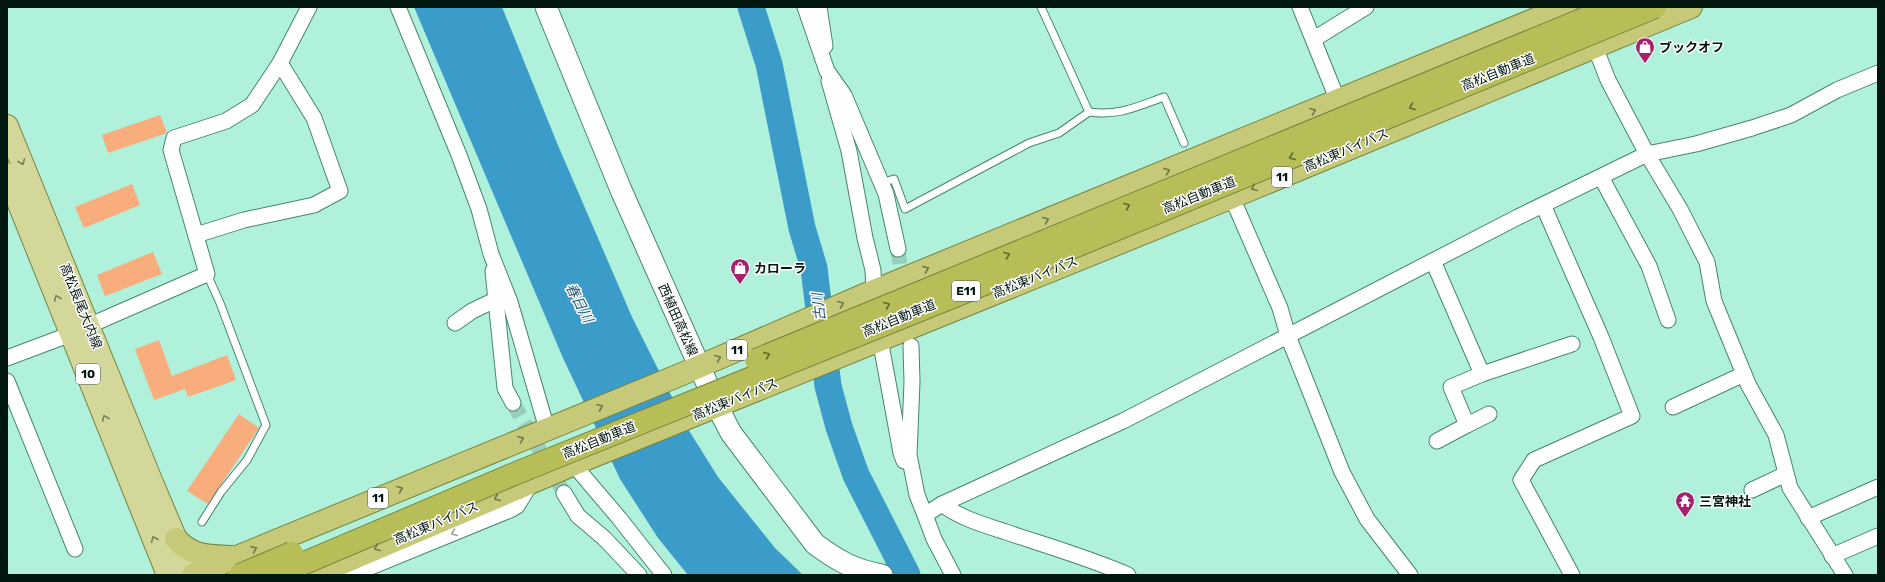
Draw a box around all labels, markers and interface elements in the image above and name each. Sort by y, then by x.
shop icon: ブックオフ [1634,36,1656,64]
place label: ブックオフ [1659,40,1724,55]
street label: 高松自動車道 [1459,50,1537,94]
one-way arrow [1408,103,1415,111]
one-way arrow [1308,108,1316,116]
street label: 高松東バイパス [1301,125,1391,175]
one-way arrow [1288,152,1295,160]
one-way arrow [17,159,25,166]
one-way arrow [1163,167,1170,175]
road number: 11 [1272,167,1292,187]
street label: 高松自動車道 [1160,173,1238,217]
one-way arrow [1250,184,1257,192]
one-way arrow [1123,203,1131,211]
one-way arrow [1042,217,1050,225]
one-way arrow [1003,252,1010,260]
street label: 高松東バイパス [990,253,1080,301]
shop icon: カローラ [729,257,751,285]
street label: 高松長尾大内線 [57,261,105,351]
place label: カローラ [754,261,806,276]
one-way arrow [922,266,929,274]
water label: 春日川 [562,280,597,327]
street label: 西植田高松線 [655,281,701,359]
road number: E11 [952,281,980,301]
water label: 古川 [809,290,829,322]
one-way arrow [53,294,61,301]
street label: 高松自動車道 [860,296,938,340]
one-way arrow [837,301,844,309]
one-way arrow [882,302,890,310]
road number: 11 [727,340,747,360]
one-way arrow [762,352,770,360]
one-way arrow [714,355,721,363]
road number: 10 [76,364,100,384]
street label: 高松東バイパス [690,375,780,423]
one-way arrow [595,404,603,412]
one-way arrow [102,415,110,422]
street label: 高松自動車道 [560,418,638,462]
one-way arrow [517,436,524,444]
one-way arrow [396,486,404,494]
road number: 11 [368,488,388,508]
temple icon: 三宮神社 [1674,490,1696,518]
one-way arrow [493,493,501,501]
place label: 三宮神社 [1699,494,1751,509]
street label: 高松東バイパス [391,498,481,548]
one-way arrow [451,528,458,536]
one-way arrow [150,535,158,542]
one-way arrow [374,544,381,552]
one-way arrow [250,546,258,554]

